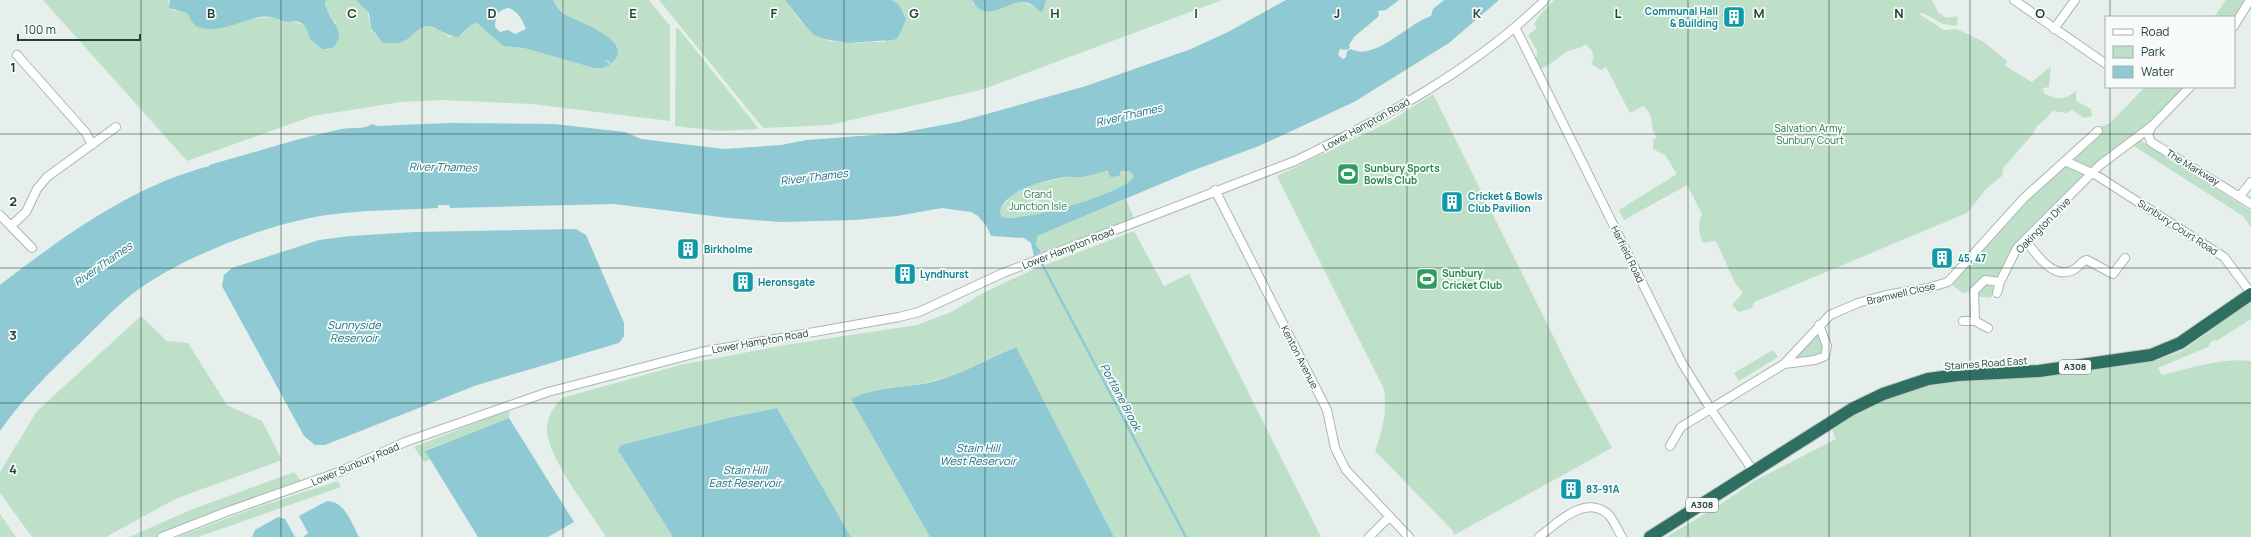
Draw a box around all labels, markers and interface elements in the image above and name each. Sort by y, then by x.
text: B [207,4,215,22]
text: C [347,4,357,22]
text: D [487,4,497,22]
text: E [629,4,637,22]
text: F [771,4,778,22]
text: G [909,4,919,22]
text: H [1050,4,1060,22]
text: I [1194,4,1198,22]
text: J [1334,4,1340,22]
text: K [1473,4,1482,22]
text: L [1615,4,1622,22]
place label: Communal Hall & Building [1645,4,1718,30]
building icon: Communal Hall & Building [1721,4,1747,30]
text: M [1753,4,1765,22]
text: N [1894,4,1904,22]
text: O [2035,4,2045,22]
scale bar [18,16,140,42]
legend [2105,16,2235,88]
text: 100 m [24,21,56,38]
text: Road [2141,23,2169,40]
text: Park [2141,43,2166,60]
text: 1 [10,58,16,76]
text: Water [2141,63,2175,80]
street label: Lower Hampton Road [1320,94,1412,154]
water label: River Thames [1094,99,1165,129]
park label: Salvation Army: Sunbury Court [1774,121,1846,147]
street label: The Markway [2164,146,2223,189]
water label: River Thames [409,158,478,175]
sports icon: Sunbury Sports Bowls Club [1335,161,1361,187]
place label: Sunbury Sports Bowls Club [1364,161,1440,187]
water label: River Thames [779,165,850,188]
park label: Grand Junction Isle [1009,187,1067,213]
building icon: Cricket & Bowls Club Pavilion [1439,189,1465,215]
place label: Cricket & Bowls Club Pavilion [1468,189,1543,215]
text: 2 [9,192,17,210]
street label: Oakington Drive [2013,194,2073,256]
street label: Sunbury Court Road [2135,196,2221,258]
street label: Harfield Road [1608,223,1648,285]
street label: Lower Hampton Road [1020,224,1116,272]
building icon: Birkholme [675,236,701,262]
water label: River Thames [70,237,136,289]
place label: Birkholme [704,242,753,256]
building icon: 45, 47 [1929,245,1955,271]
place label: 45, 47 [1958,251,1986,265]
building icon: Lyndhurst [892,261,918,287]
sports icon: Sunbury Cricket Club [1414,266,1440,292]
place label: Sunbury Cricket Club [1442,266,1502,292]
place label: Lyndhurst [920,267,969,281]
building icon: Heronsgate [730,269,756,295]
place label: Heronsgate [758,275,815,289]
street label: Bramwell Close [1865,278,1937,308]
water label: Sunnyside Reservoir [327,317,381,345]
street label: Kenton Avenue [1278,323,1322,391]
text: 3 [9,326,17,344]
street label: Lower Hampton Road [711,326,809,356]
street label: Staines Road East [1944,353,2028,373]
water label: Portlane Brook [1097,360,1146,434]
road number: A308 [2059,360,2091,374]
street label: Lower Sunbury Road [309,439,401,489]
water label: Stain Hill West Reservoir [940,440,1018,468]
text: 4 [9,460,17,478]
water label: Stain Hill East Reservoir [709,462,783,490]
building icon: 83-91A [1558,476,1584,502]
place label: 83-91A [1586,482,1620,496]
road number: A308 [1686,498,1718,512]

